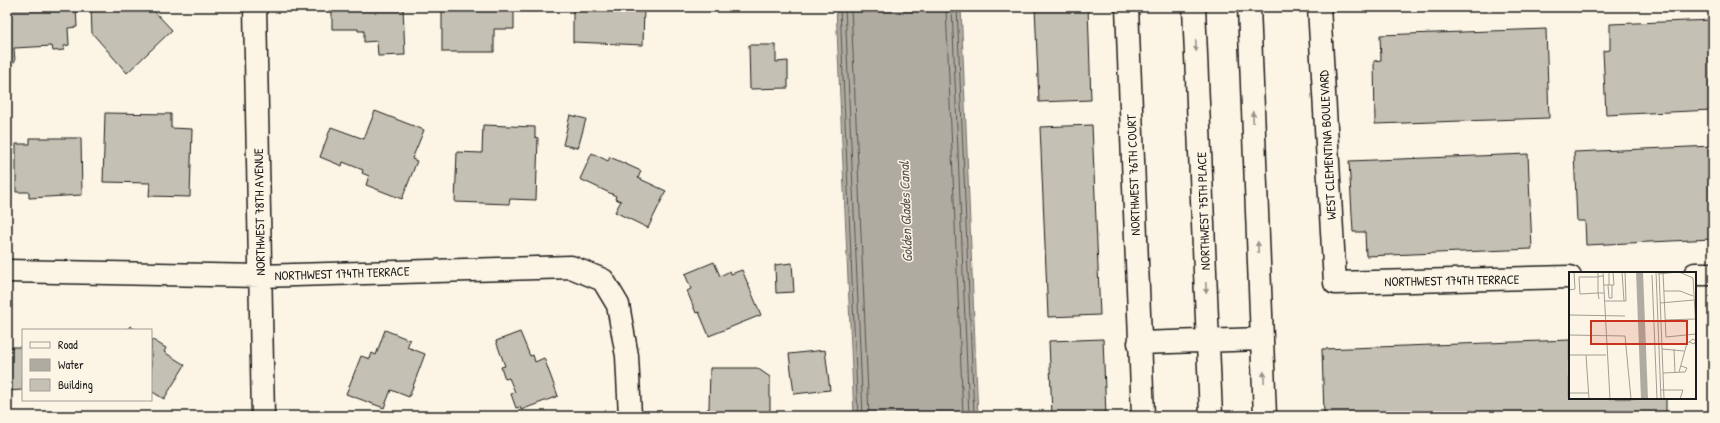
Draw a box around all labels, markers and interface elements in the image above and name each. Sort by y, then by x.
one-way arrow [1192,40,1199,52]
street label: WEST CLEMENTINA BOULEVARD [1314,69,1340,220]
one-way arrow [1250,111,1257,123]
street label: NORTHWEST 76TH COURT [1122,113,1144,236]
street label: NORTHWEST 78TH AVENUE [249,148,269,276]
street label: NORTHWEST 75TH PLACE [1192,151,1214,270]
water label: Golden Glades Canal [894,160,916,263]
one-way arrow [1255,241,1262,253]
street label: NORTHWEST 174TH TERRACE [274,262,410,284]
street label: NORTHWEST 174TH TERRACE [1384,270,1520,290]
inset map [1569,272,1696,399]
one-way arrow [1202,282,1209,294]
legend [22,329,152,401]
text: Road [58,336,78,353]
text: Water [58,356,84,373]
one-way arrow [1260,371,1267,383]
text: Building [58,376,93,393]

